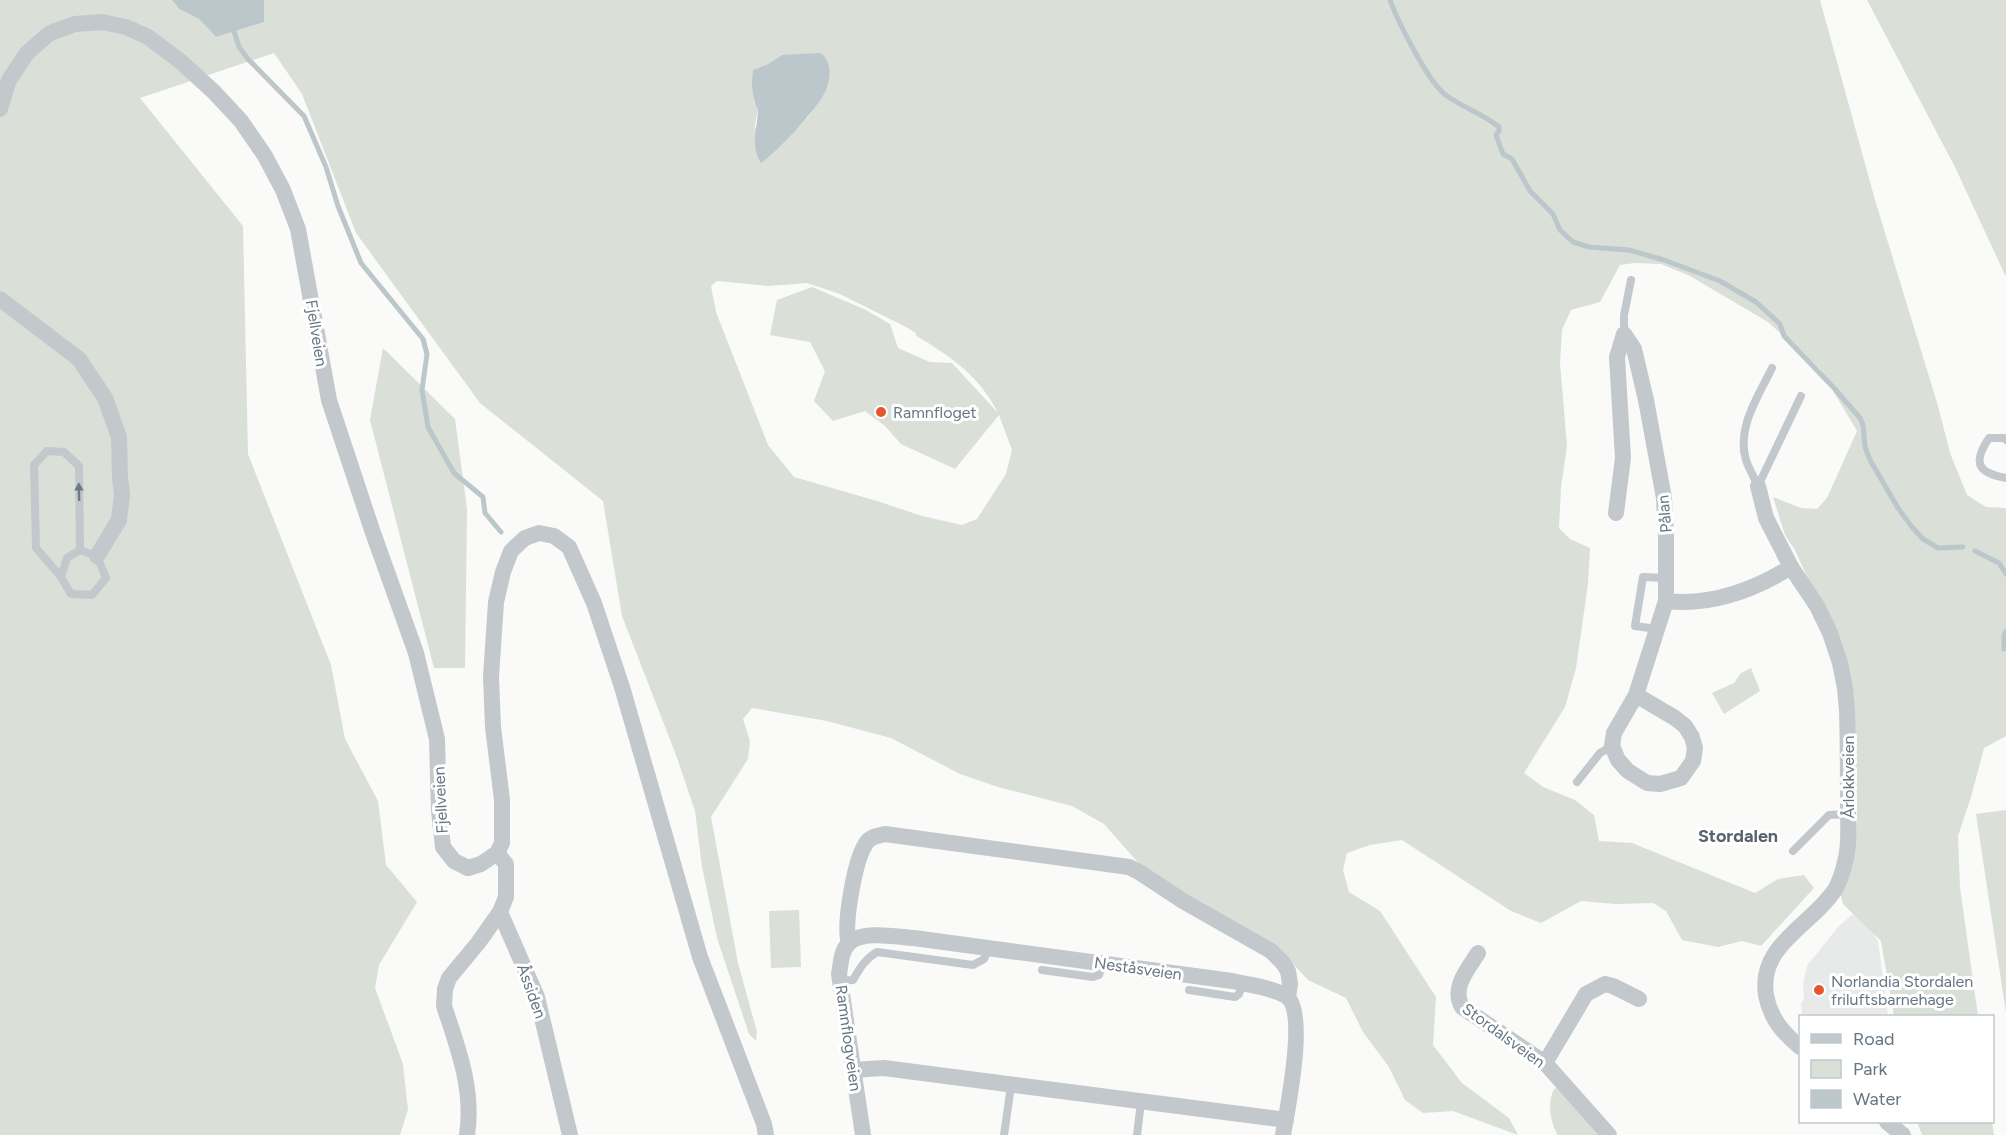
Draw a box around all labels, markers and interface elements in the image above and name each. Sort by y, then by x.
street label: Fjellveien [302,299,331,368]
place label: Ramnfloget [893,403,977,422]
marker: Ramnfloget [874,405,888,419]
one-way arrow [75,482,84,501]
street label: Pålan [1653,494,1676,534]
street label: Årlokkveien [1839,736,1858,818]
street label: Fjellveien [429,766,452,834]
district label: Stordalen [1698,825,1778,847]
street label: Neståsveien [1093,953,1183,984]
street label: Åssiden [513,961,550,1021]
place label: Norlandia Stordalen friluftsbarnehage [1831,972,1973,1009]
marker: Norlandia Stordalen friluftsbarnehage [1812,983,1826,997]
street label: Ramnflogveien [832,984,865,1092]
street label: Stordalsveien [1459,999,1549,1072]
legend [1799,1015,1994,1123]
text: Road [1853,1028,1894,1050]
text: Park [1853,1058,1888,1080]
text: Water [1853,1088,1901,1110]

